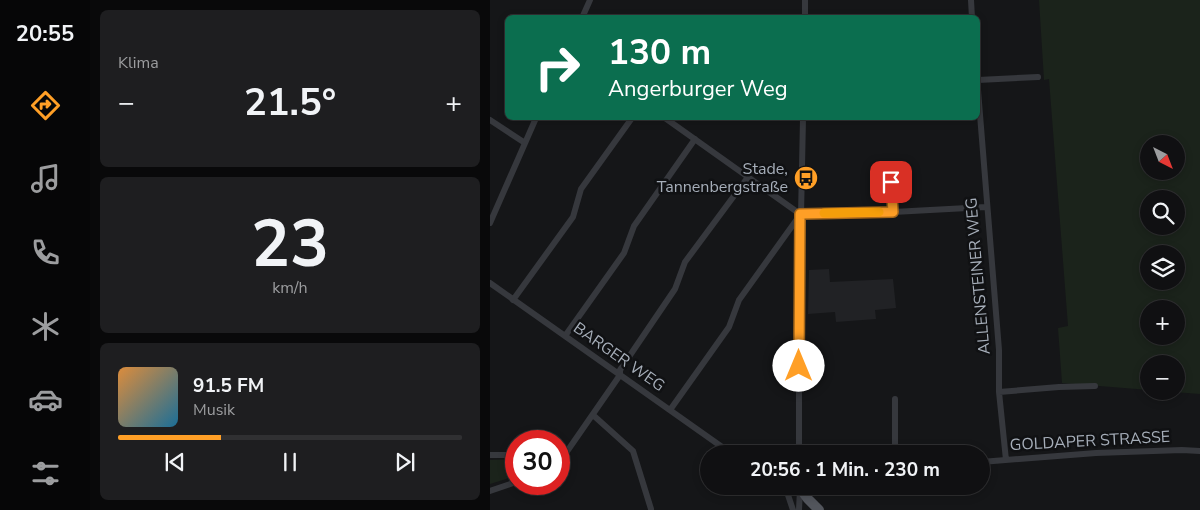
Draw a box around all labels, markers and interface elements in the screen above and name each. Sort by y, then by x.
text: 20:55 [16,19,74,49]
text: 130 m [608,29,711,76]
icon: right [525,35,590,100]
text: Klima [118,52,159,74]
text: Angerburger Weg [608,74,788,104]
text: 21.5° [244,77,336,128]
text: − [118,84,135,122]
text: + [445,84,462,122]
icon: directions [28,88,63,123]
north arrow [1140,135,1185,180]
map controls [1140,135,1185,400]
place label: Stade, Tannenbergstraße [657,158,788,198]
icon: music [28,161,63,196]
pin [870,161,912,203]
bus stop icon: Stade, Tannenbergstraße [793,165,819,191]
icon: arrive [877,168,905,196]
button: search [1140,190,1185,235]
street label: ALLENSTEINER WEG [960,197,996,355]
text: 23 [251,200,329,289]
icon: phone [28,235,63,270]
button: layers [1140,245,1185,290]
text: km/h [272,277,308,299]
button: + [1140,300,1185,345]
icon: climate [28,309,63,344]
street label: BARGER WEG [569,317,669,397]
position arrow [772,339,824,391]
button: − [1140,355,1185,400]
text: 91.5 FM [193,373,264,399]
icon: car [28,382,63,417]
text: Musik [193,399,235,421]
street label: GOLDAPER STRASSE [1009,426,1171,456]
speed limit sign: 30 [505,430,570,495]
icon: previous [161,448,189,476]
icon: pause [276,448,304,476]
icon: next [391,448,419,476]
icon: filters [28,456,63,491]
text: 20:56 · 1 Min. · 230 m [750,457,940,483]

